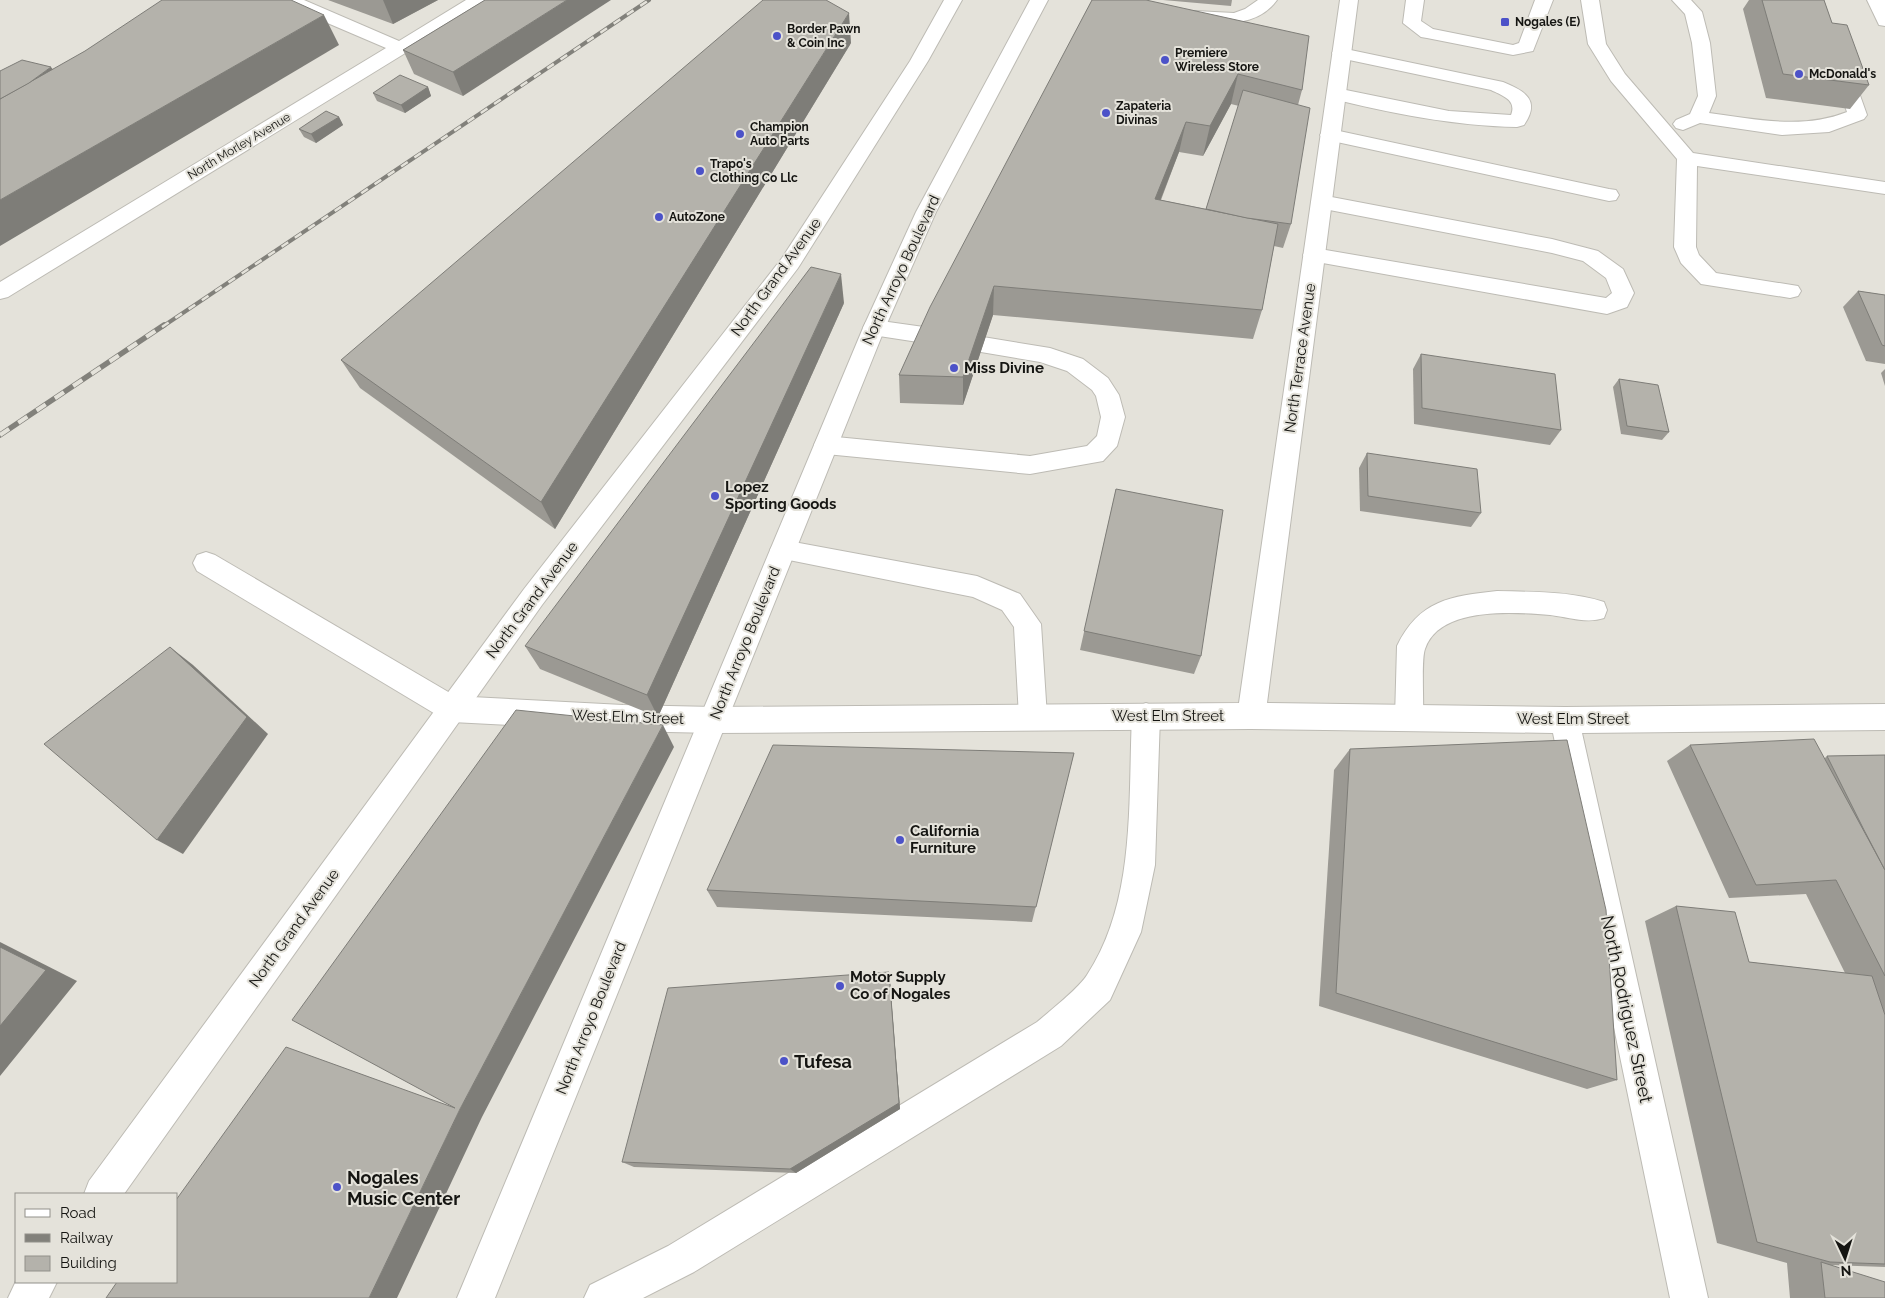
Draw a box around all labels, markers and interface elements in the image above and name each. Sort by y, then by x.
place label: Nogales (E) [1515,15,1581,29]
marker: Nogales (E) [1499,16,1511,28]
place label: Border Pawn & Coin Inc [787,22,861,50]
marker: Border Pawn & Coin Inc [771,30,783,42]
place label: Premiere Wireless Store [1175,46,1259,74]
marker: Premiere Wireless Store [1159,54,1171,66]
place label: McDonald's [1809,67,1876,81]
marker: McDonald's [1793,68,1805,80]
place label: Zapateria Divinas [1116,99,1171,127]
marker: Zapateria Divinas [1100,107,1112,119]
street label: North Morley Avenue [185,110,293,182]
place label: Champion Auto Parts [750,120,810,148]
marker: Champion Auto Parts [734,128,746,140]
place label: Trapo's Clothing Co Llc [710,157,798,185]
marker: Trapo's Clothing Co Llc [694,165,706,177]
street label: North Arroyo Boulevard [858,192,944,348]
place label: AutoZone [669,210,725,224]
marker: AutoZone [653,211,665,223]
street label: North Grand Avenue [727,214,825,340]
street label: North Terrace Avenue [1281,282,1319,434]
place label: Miss Divine [964,359,1044,377]
marker: Miss Divine [948,362,960,374]
place label: Lopez Sporting Goods [725,478,836,513]
marker: Lopez Sporting Goods [709,490,721,502]
street label: North Grand Avenue [482,538,582,662]
street label: North Arroyo Boulevard [706,564,784,722]
street label: West Elm Street [572,706,684,728]
street label: West Elm Street [1112,707,1224,725]
street label: West Elm Street [1517,710,1629,728]
place label: California Furniture [910,822,980,857]
marker: California Furniture [894,834,906,846]
street label: North Grand Avenue [245,865,343,991]
street label: North Rodriguez Street [1597,913,1657,1105]
street label: North Arroyo Boulevard [552,939,630,1097]
place label: Motor Supply Co of Nogales [850,968,950,1003]
marker: Motor Supply Co of Nogales [834,980,846,992]
place label: Tufesa [794,1051,852,1072]
marker: Tufesa [778,1055,790,1067]
place label: Nogales Music Center [347,1167,460,1209]
marker: Nogales Music Center [331,1181,343,1193]
legend [15,1193,178,1283]
text: Road [60,1204,96,1222]
text: Railway [60,1229,113,1247]
north arrow [1820,1233,1870,1283]
text: Building [60,1254,117,1272]
text: N [1840,1263,1852,1279]

